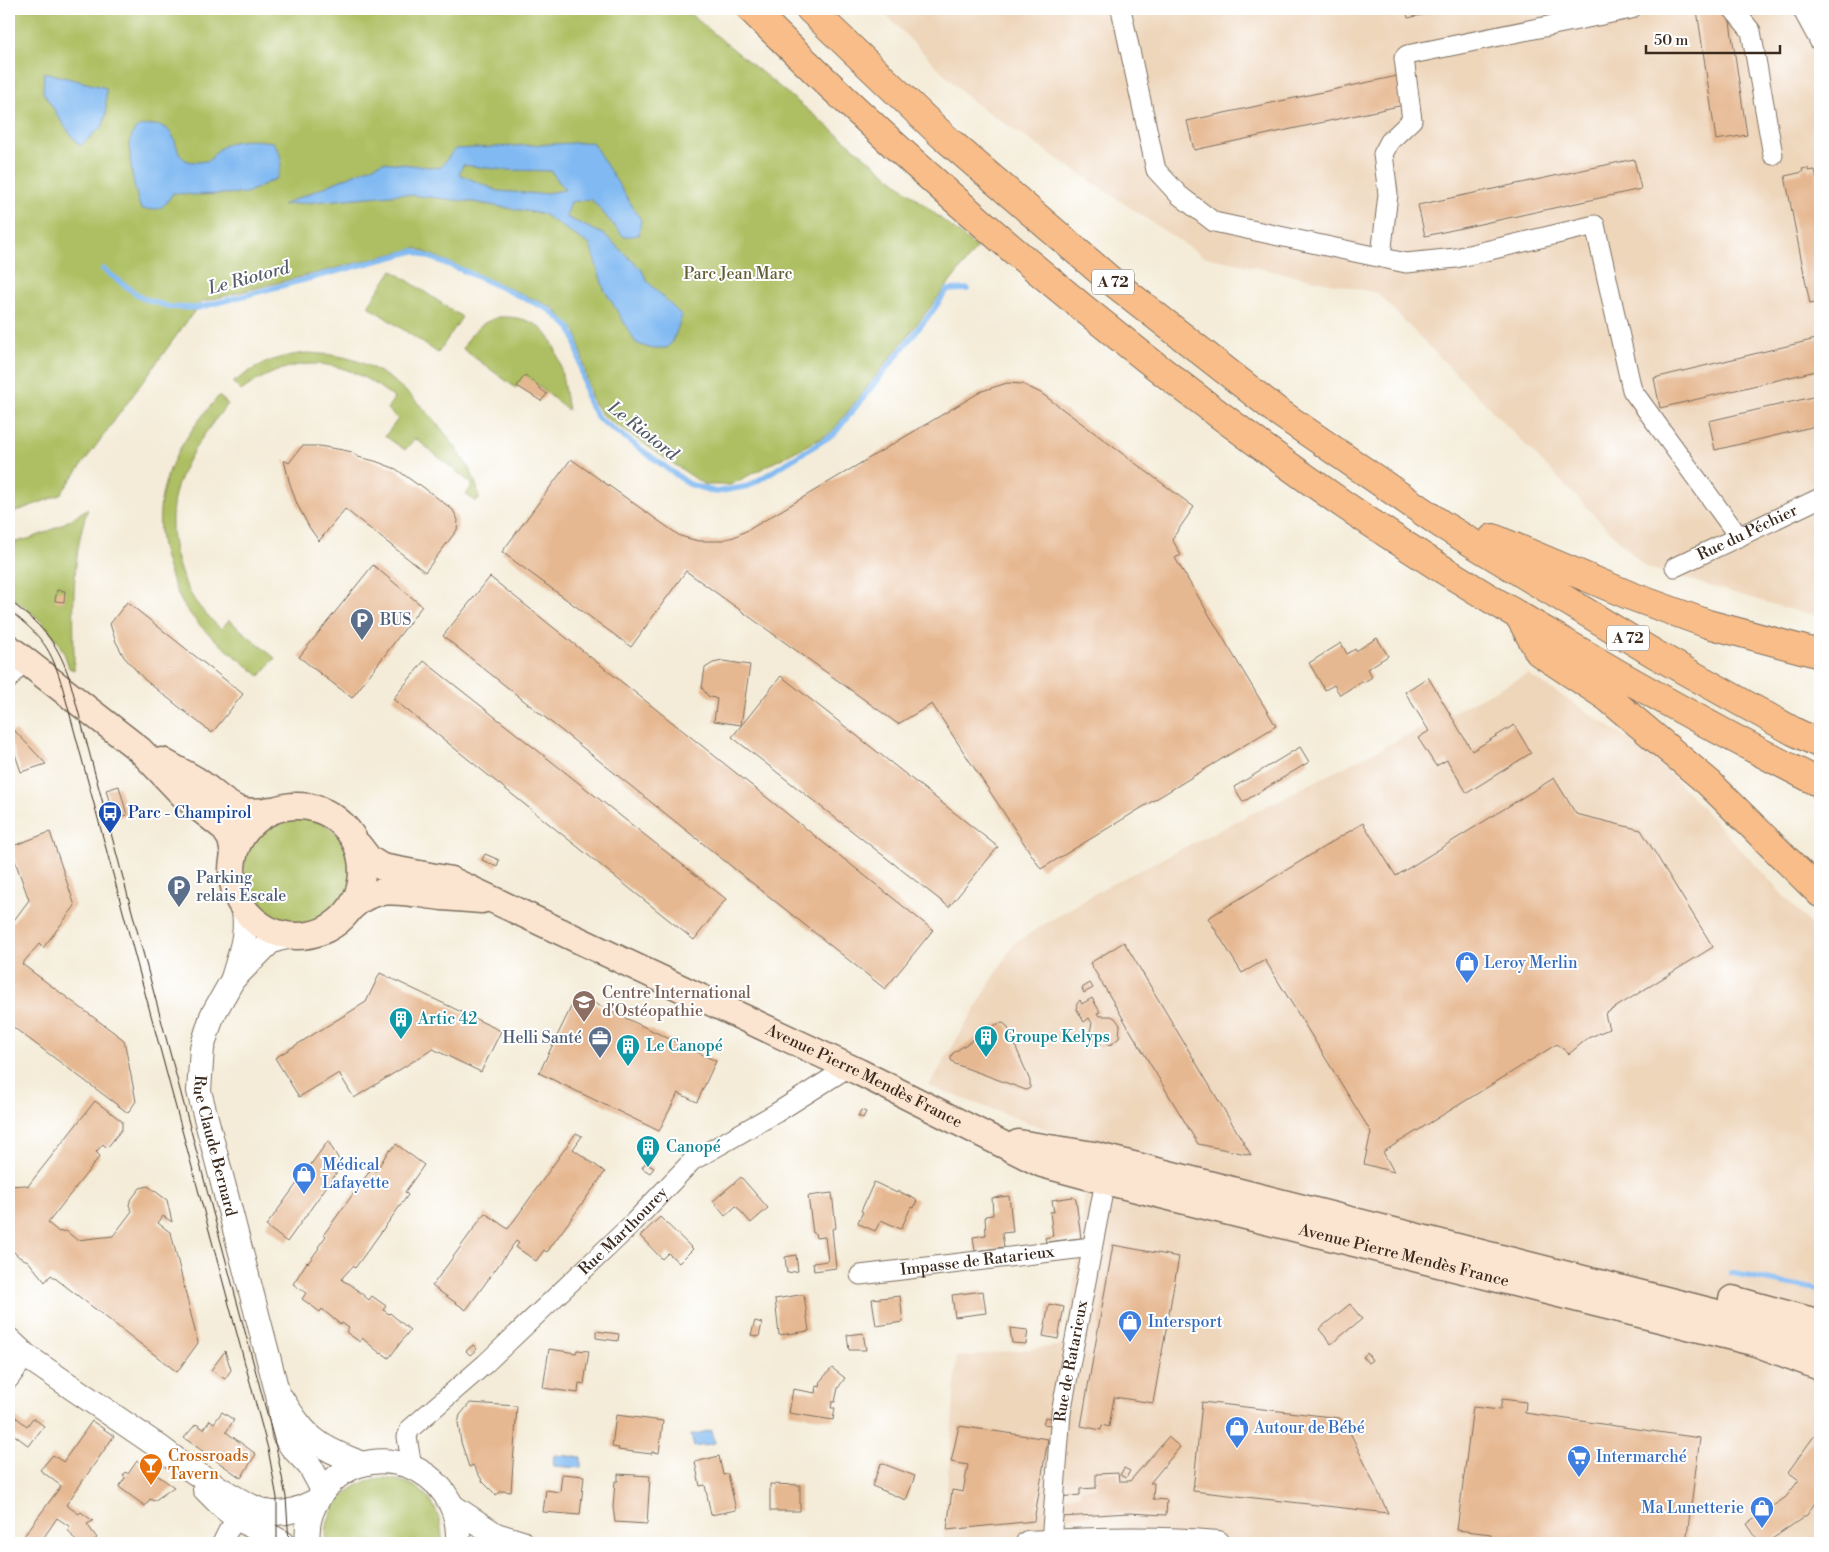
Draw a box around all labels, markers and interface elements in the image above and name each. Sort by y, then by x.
scale bar [1646,22,1780,54]
text: 50 m [1654,31,1688,50]
water label: Le Riotord [205,256,293,300]
park label: Parc Jean Marc [683,264,793,284]
road number: A 72 [1092,270,1134,294]
water label: Le Riotord [602,396,683,466]
street label: Rue du Péchier [1694,500,1801,565]
parking icon: BUS [349,607,375,641]
place label: BUS [379,610,412,630]
road number: A 72 [1607,626,1649,650]
bus stop icon: Parc - Champirol [97,800,123,834]
place label: Parc - Champirol [128,803,252,823]
place label: Parking relais Escale [196,868,286,906]
parking icon: Parking relais Escale [166,874,192,908]
shop icon: Leroy Merlin [1454,950,1480,984]
place label: Leroy Merlin [1484,953,1578,973]
place label: Centre International d'Ostéopathie [602,983,751,1021]
school or university icon: Centre International d'Ostéopathie [571,989,597,1023]
building icon: Artic 42 [388,1006,414,1040]
place label: Artic 42 [417,1009,477,1029]
street label: Avenue Pierre Mendès France [762,1019,966,1132]
building icon: Groupe Kelyps [973,1024,999,1058]
office icon: Helli Santé [587,1025,613,1059]
place label: Groupe Kelyps [1004,1027,1110,1047]
place label: Helli Santé [503,1028,582,1048]
building icon: Le Canopé [615,1033,641,1067]
place label: Le Canopé [646,1036,723,1056]
street label: Rue Claude Bernard [189,1074,241,1218]
building icon: Canopé [635,1134,661,1168]
place label: Canopé [666,1137,721,1157]
place label: Médical Lafayette [322,1155,389,1193]
shop icon: Médical Lafayette [291,1161,317,1195]
street label: Rue Marthourey [574,1183,672,1279]
street label: Avenue Pierre Mendès France [1296,1219,1511,1291]
street label: Impasse de Ratarieux [899,1242,1056,1280]
street label: Rue de Ratarieux [1050,1298,1092,1423]
shop icon: Intersport [1117,1309,1143,1343]
place label: Intersport [1148,1312,1223,1332]
shop icon: Autour de Bébé [1224,1415,1250,1449]
place label: Autour de Bébé [1253,1418,1365,1438]
supermarket icon: Intermarché [1566,1444,1592,1478]
place label: Crossroads Tavern [168,1446,249,1484]
place label: Intermarché [1596,1447,1687,1467]
bar icon: Crossroads Tavern [138,1452,164,1486]
shop icon: Ma Lunetterie [1749,1495,1775,1529]
place label: Ma Lunetterie [1641,1498,1744,1518]

